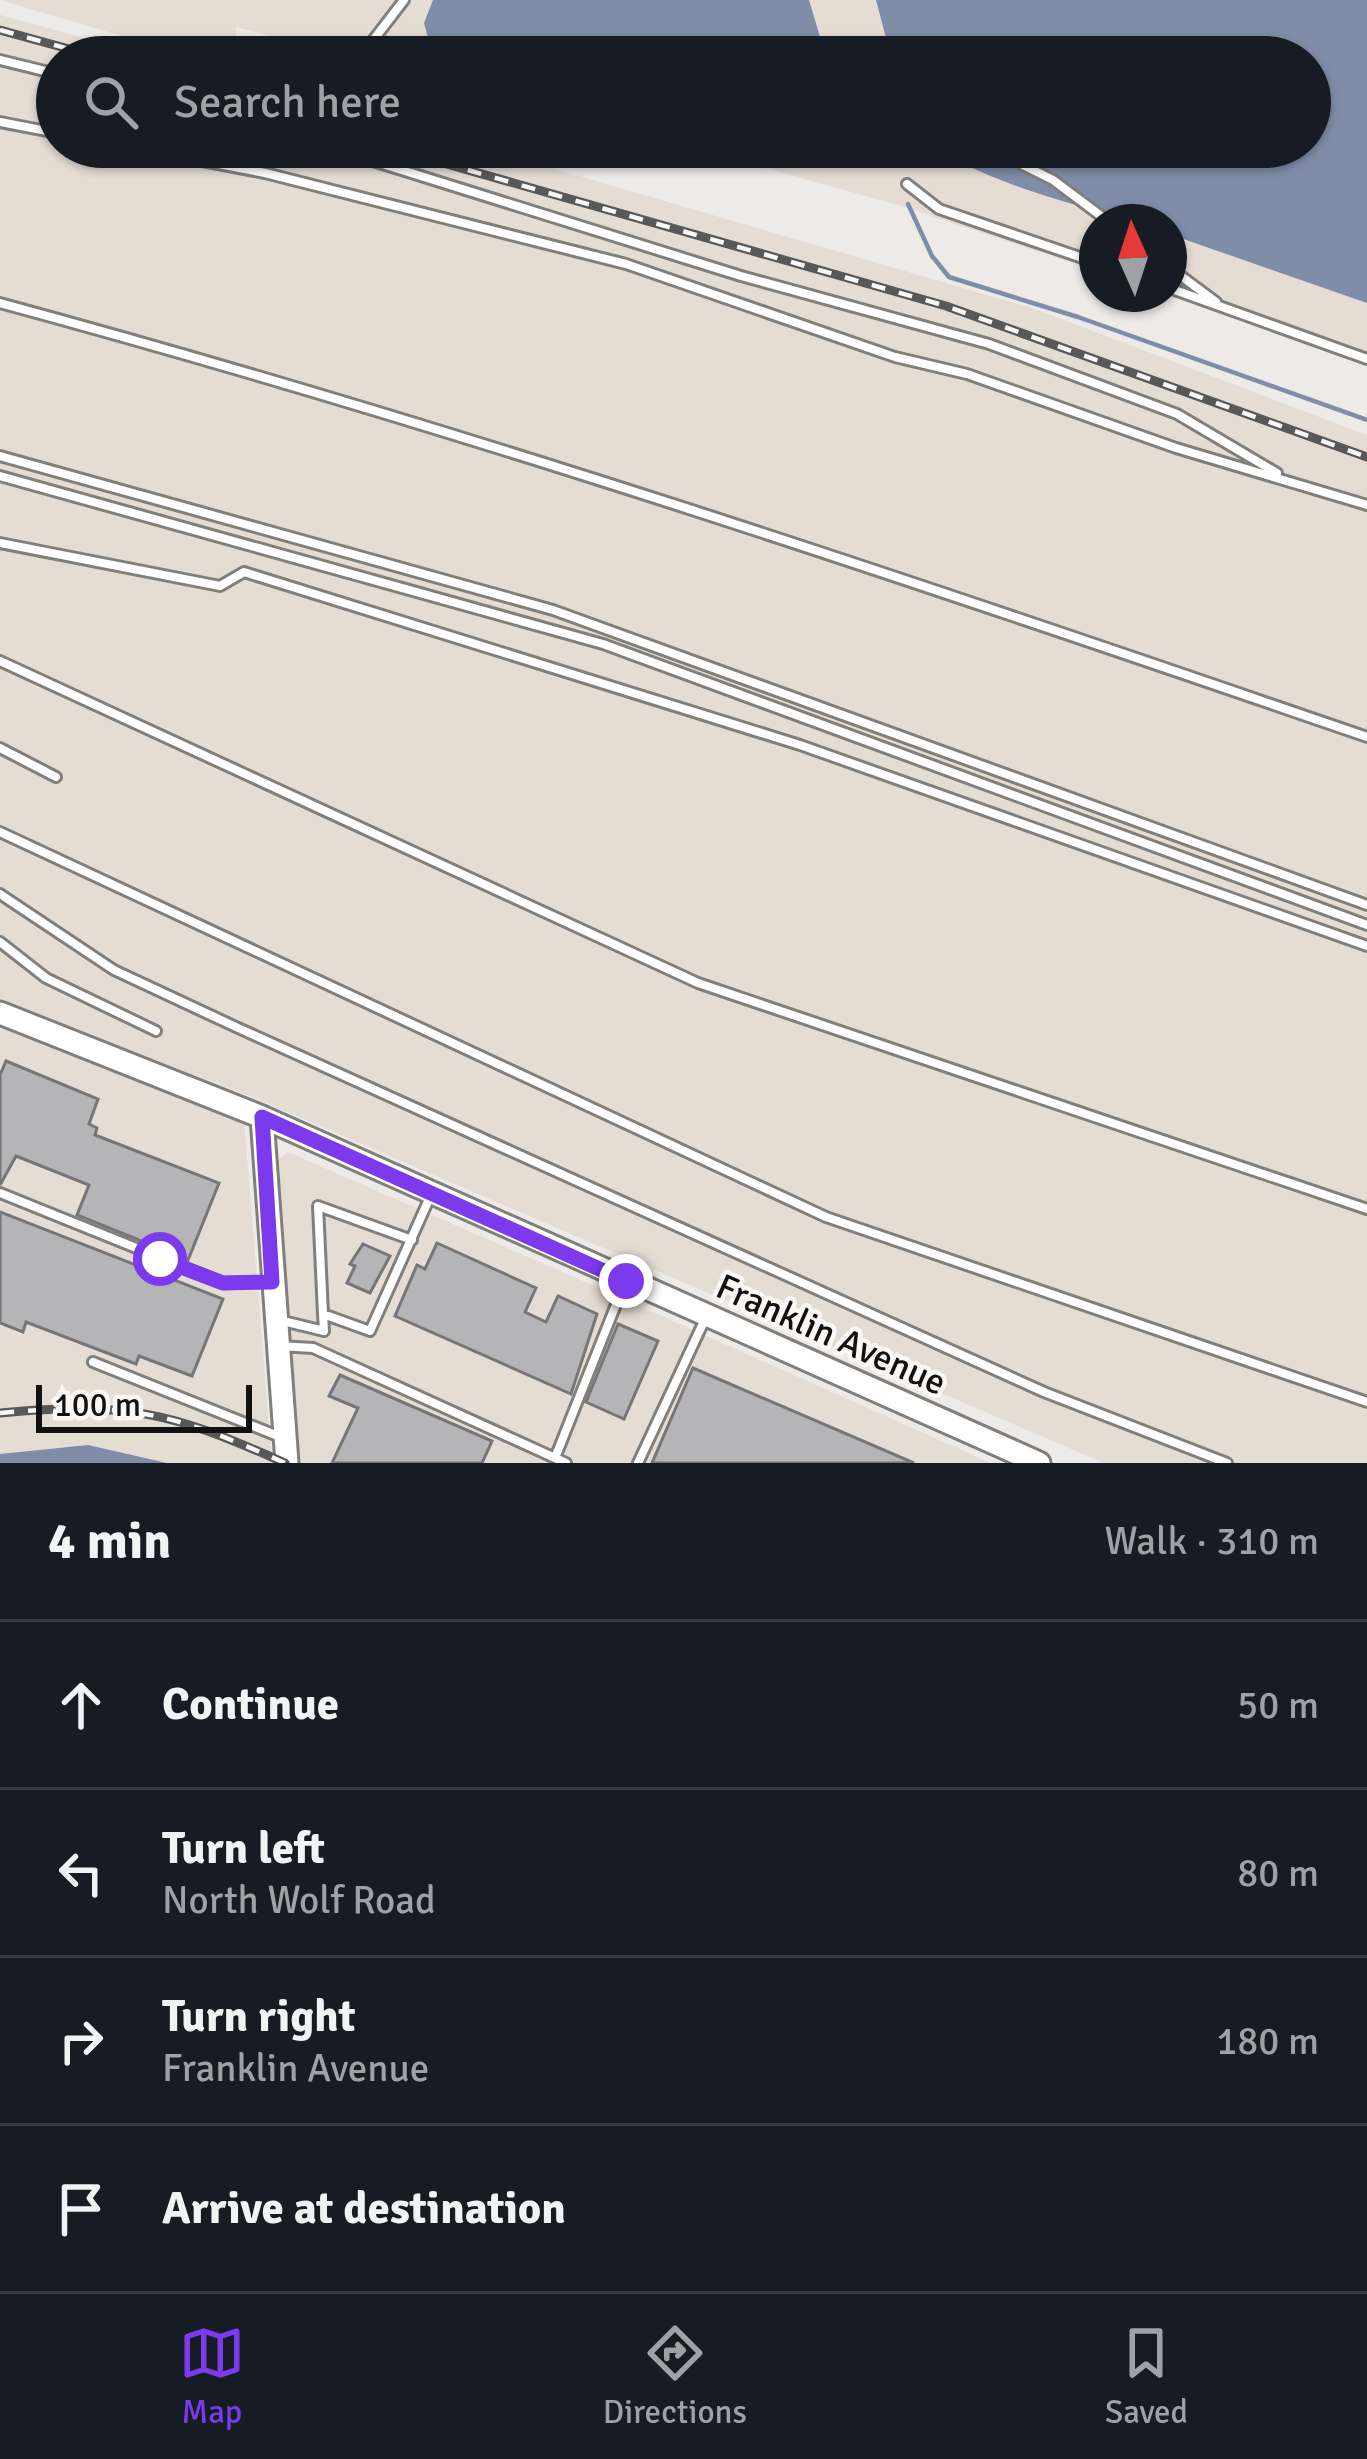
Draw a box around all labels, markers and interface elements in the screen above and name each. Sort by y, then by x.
search box [36,36,1331,168]
icon: search [78,69,144,135]
text: Search here [174,75,401,130]
north arrow [1079,204,1187,312]
route start [133,1232,187,1286]
route end [599,1254,653,1308]
street label: Franklin Avenue [709,1264,953,1406]
scale bar [36,1379,252,1432]
text: 100 m [54,1385,141,1426]
text: 4 min [48,1510,171,1573]
text: Walk · 310 m [1105,1517,1319,1565]
icon: ahead [48,1672,114,1738]
text: Continue [162,1677,339,1732]
text: 50 m [1237,1681,1319,1729]
text: Turn left [162,1821,325,1876]
icon: left [48,1840,114,1906]
text: 80 m [1237,1849,1319,1897]
text: North Wolf Road [162,1876,436,1924]
text: Turn right [162,1989,356,2044]
icon: right [48,2008,114,2074]
text: 180 m [1216,2017,1319,2065]
text: Franklin Avenue [162,2044,429,2092]
icon: arrive [48,2176,114,2242]
text: Arrive at destination [162,2181,566,2236]
tab: Map [179,2320,245,2433]
tab: Directions [603,2320,747,2433]
tab: Saved [1105,2320,1188,2433]

